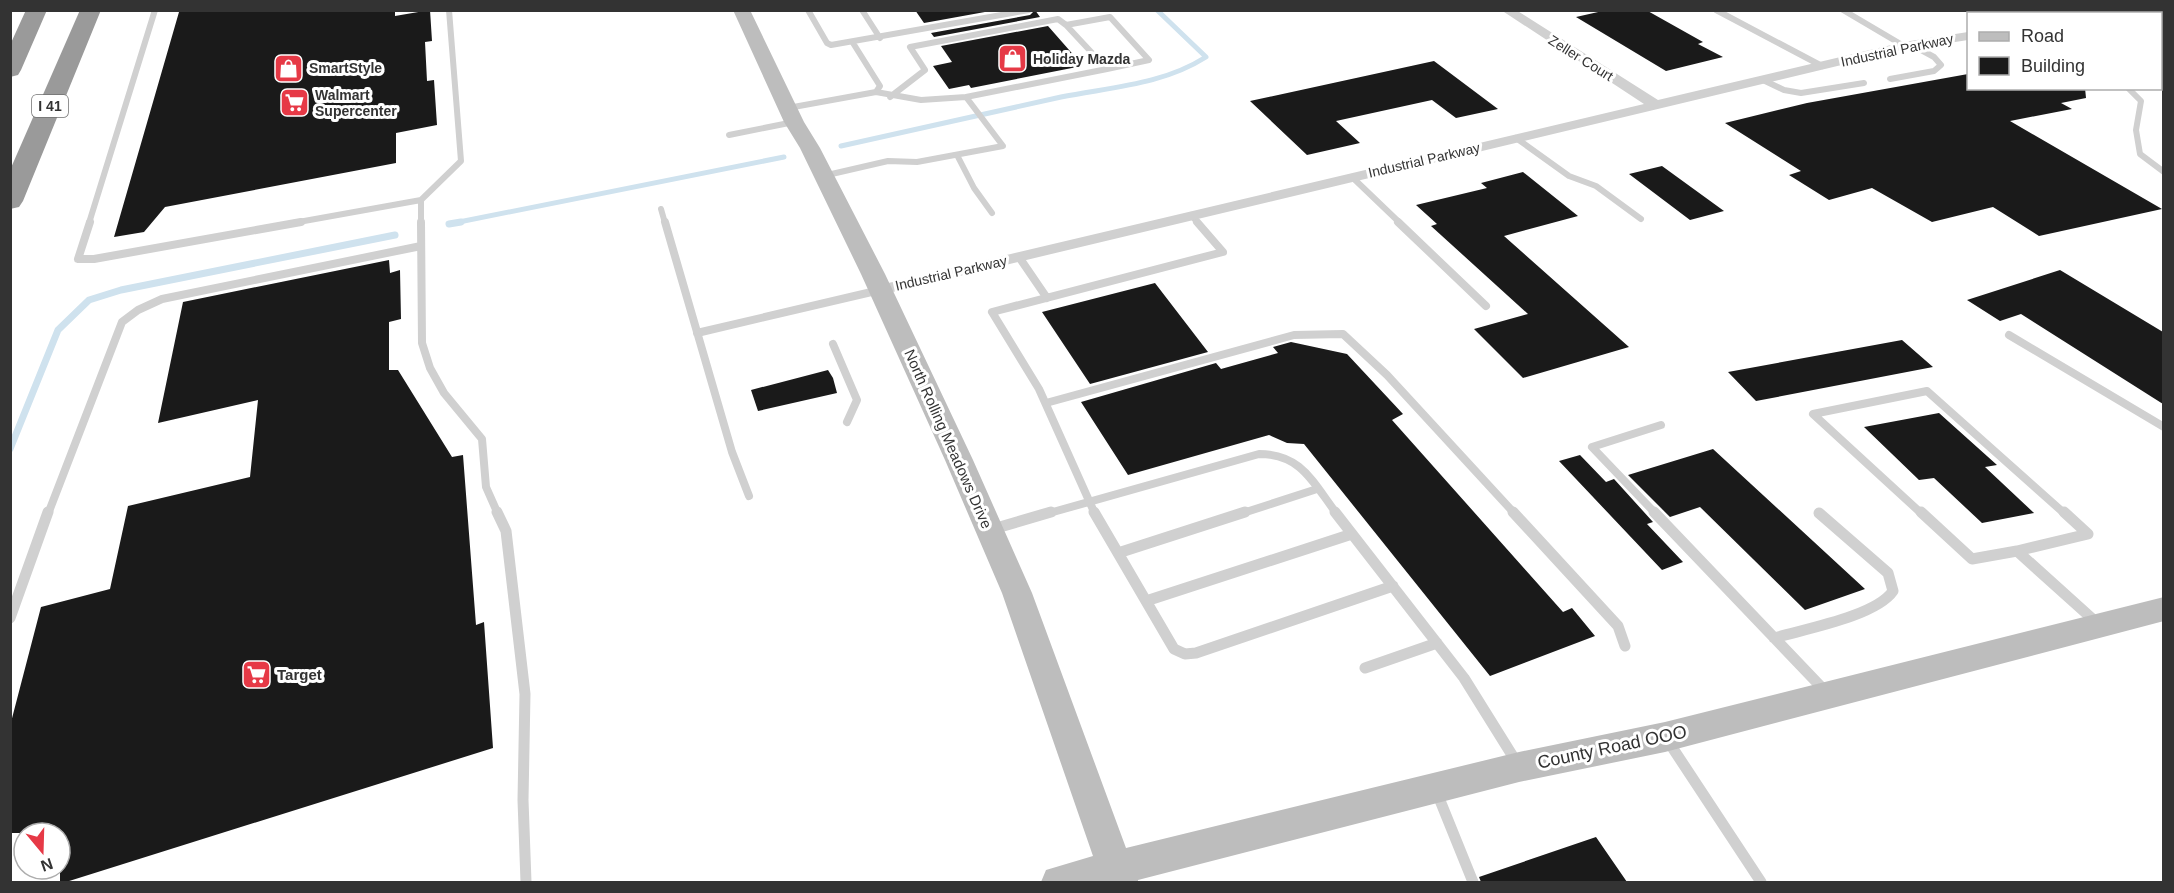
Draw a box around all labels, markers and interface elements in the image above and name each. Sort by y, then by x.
legend [1967,12,2162,90]
text: Road [2021,26,2064,46]
street label: Industrial Parkway [1839,30,1955,70]
street label: Zeller Court [1546,32,1616,84]
shop icon: Holiday Mazda [996,43,1028,75]
place label: Holiday Mazda [1033,51,1130,67]
shop icon: SmartStyle [272,52,304,84]
text: Building [2021,56,2085,76]
place label: SmartStyle [309,60,382,76]
supermarket icon: Walmart Supercenter [278,87,310,119]
place label: Walmart Supercenter [315,87,397,119]
road number: I 41 [32,95,68,117]
street label: Industrial Parkway [1366,139,1482,181]
street label: Industrial Parkway [893,252,1009,294]
street label: North Rolling Meadows Drive [901,347,996,531]
supermarket icon: Target [240,659,272,691]
place label: Target [277,666,322,683]
street label: County Road OOO [1536,721,1688,773]
north arrow [12,821,72,881]
text: N [38,855,55,875]

